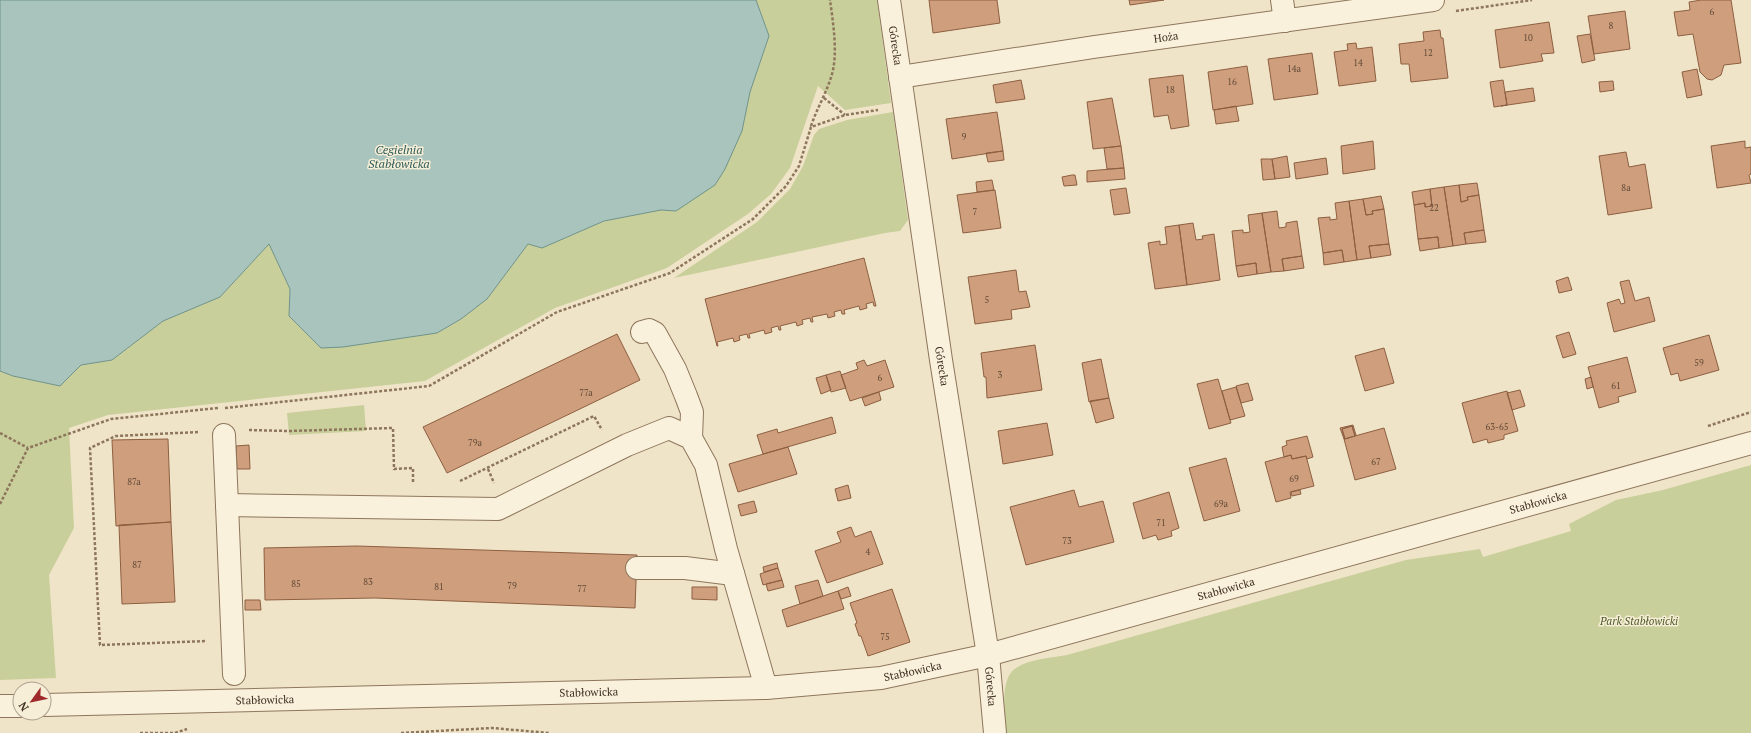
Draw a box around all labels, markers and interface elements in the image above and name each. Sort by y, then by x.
house number: 6 [1710,6,1715,18]
house number: 8 [1609,20,1614,32]
street label: Górecka [886,25,905,67]
street label: Hoża [1153,28,1180,46]
house number: 10 [1523,32,1533,44]
house number: 12 [1423,47,1433,59]
house number: 14 [1353,57,1363,69]
house number: 14a [1287,63,1302,75]
house number: 16 [1227,76,1237,88]
house number: 18 [1165,84,1175,96]
house number: 9 [962,131,967,143]
water label: Cegielnia Stabłowicka [368,142,430,171]
house number: 8a [1621,182,1631,194]
house number: 22 [1429,202,1439,214]
house number: 7 [973,206,978,218]
house number: 5 [985,294,990,306]
street label: Górecka [932,345,952,387]
house number: 59 [1694,357,1704,369]
house number: 3 [998,369,1003,381]
house number: 6 [878,372,883,384]
house number: 61 [1611,380,1621,392]
house number: 77a [579,387,593,399]
house number: 63-65 [1485,421,1509,433]
house number: 79a [468,437,483,449]
house number: 67 [1371,456,1381,468]
house number: 69 [1289,473,1299,485]
house number: 87a [127,476,141,488]
street label: Stabłowicka [1508,487,1569,517]
house number: 69a [1214,498,1229,510]
house number: 71 [1156,517,1166,529]
house number: 73 [1062,535,1072,547]
house number: 4 [866,546,871,558]
house number: 87 [132,559,142,571]
street label: Stabłowicka [1196,574,1257,604]
house number: 83 [363,576,373,588]
house number: 85 [291,578,301,590]
house number: 79 [507,580,517,592]
house number: 81 [434,581,444,593]
house number: 77 [577,583,587,595]
park label: Park Stabłowicki [1599,614,1678,628]
house number: 75 [880,631,890,643]
street label: Stabłowicka [882,658,943,684]
street label: Górecka [982,666,1000,707]
north arrow [12,681,52,721]
street label: Stabłowicka [559,684,619,700]
street label: Stabłowicka [235,692,295,707]
text: N [15,699,32,714]

